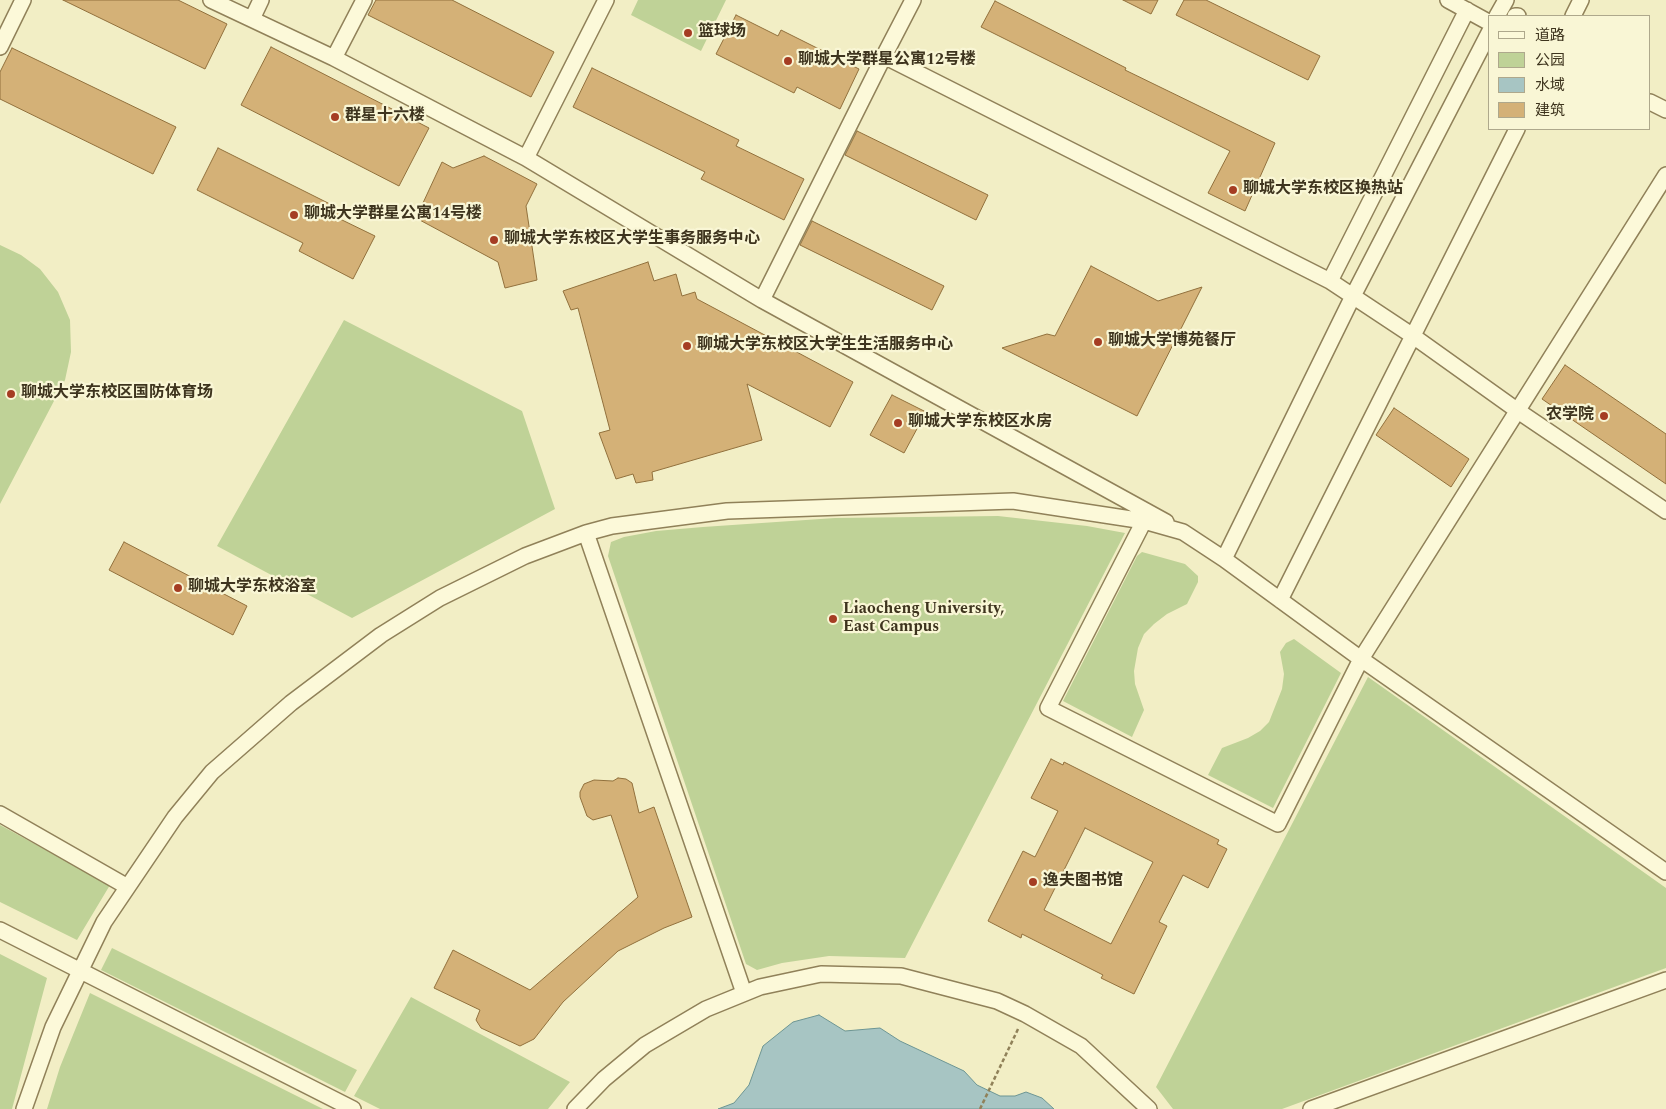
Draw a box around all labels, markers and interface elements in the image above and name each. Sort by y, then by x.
legend [1488,15,1651,130]
place label: 篮球场 [698,23,746,43]
text: 道路 [1535,24,1565,47]
marker: 篮球场 [682,27,694,39]
text: 公园 [1535,49,1565,72]
place label: 聊城大学群星公寓12号楼 [798,51,976,71]
marker: 聊城大学群星公寓12号楼 [782,55,794,67]
text: 水域 [1535,74,1565,97]
text: 建筑 [1535,99,1565,122]
place label: 群星十六楼 [345,107,425,127]
marker: 群星十六楼 [329,111,341,123]
place label: 聊城大学东校区换热站 [1243,180,1403,200]
marker: 聊城大学东校区换热站 [1227,184,1239,196]
place label: 聊城大学群星公寓14号楼 [304,205,482,225]
marker: 聊城大学群星公寓14号楼 [288,209,300,221]
place label: 聊城大学东校区大学生事务服务中心 [504,230,760,250]
marker: 聊城大学东校区大学生事务服务中心 [488,234,500,246]
place label: 聊城大学博苑餐厅 [1108,332,1236,352]
place label: 聊城大学东校区大学生生活服务中心 [697,336,953,356]
marker: 聊城大学博苑餐厅 [1092,336,1104,348]
marker: 聊城大学东校区大学生生活服务中心 [681,340,693,352]
place label: 聊城大学东校区国防体育场 [21,384,213,404]
marker: 聊城大学东校区国防体育场 [5,388,17,400]
place label: 农学院 [1546,406,1594,426]
marker: 农学院 [1598,410,1610,422]
place label: 聊城大学东校区水房 [908,413,1052,433]
marker: 聊城大学东校区水房 [892,417,904,429]
place label: 聊城大学东校浴室 [188,578,316,598]
marker: 聊城大学东校浴室 [172,582,184,594]
place label: Liaocheng University, East Campus [843,600,1005,638]
marker: Liaocheng University, East Campus [827,613,839,625]
place label: 逸夫图书馆 [1043,872,1123,892]
marker: 逸夫图书馆 [1027,876,1039,888]

